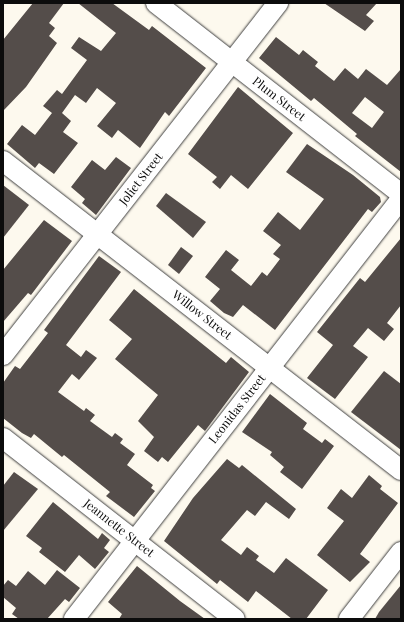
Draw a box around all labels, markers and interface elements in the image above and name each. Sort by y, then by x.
street label: Plum Street [250,74,308,124]
street label: Joliet Street [116,150,166,208]
street label: Willow Street [169,287,235,343]
street label: Leonidas Street [205,372,269,446]
street label: Jeannette Street [81,496,157,560]

